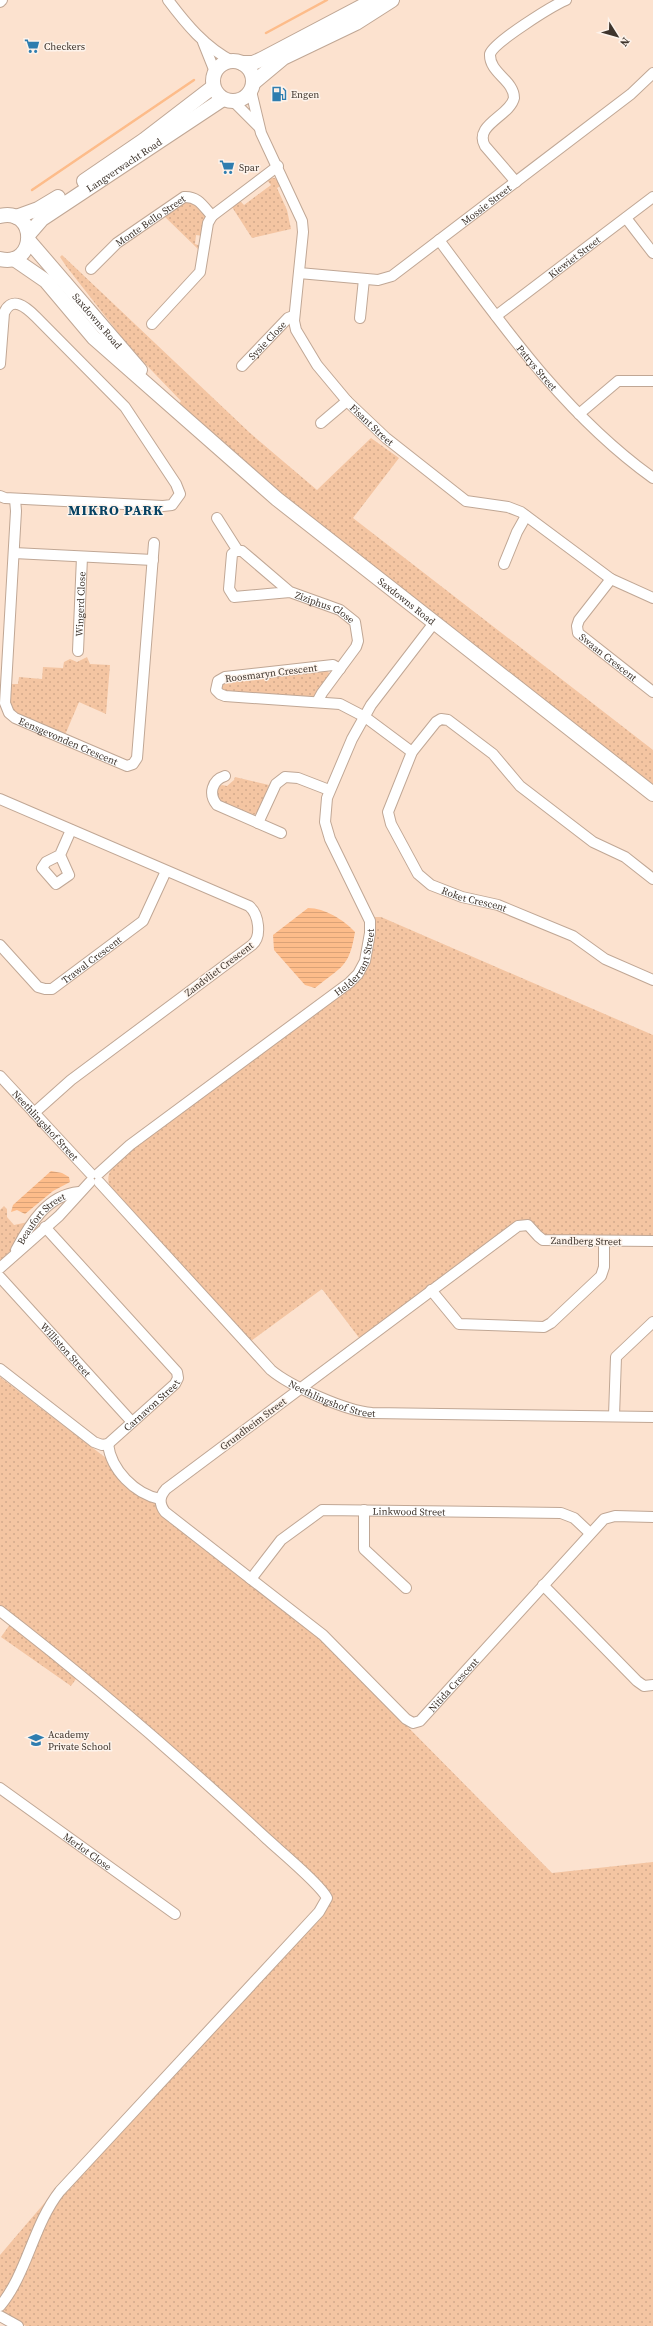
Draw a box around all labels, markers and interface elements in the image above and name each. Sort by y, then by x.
north arrow [597,16,637,56]
text: N [616,34,633,49]
supermarket icon: Checkers [23,37,41,55]
place label: Checkers [44,40,85,53]
fuel station icon: Engen [270,85,288,103]
place label: Engen [291,88,319,101]
street label: Langverwacht Road [83,135,164,195]
supermarket icon: Spar [218,158,236,176]
place label: Spar [239,161,260,174]
street label: Mossie Street [458,181,514,228]
street label: Monte Bello Street [113,191,188,249]
street label: Kiewiet Street [546,232,603,281]
street label: Saxdowns Road [70,290,125,351]
street label: Sysie Close [245,318,289,362]
street label: Patrys Street [514,342,561,394]
street label: Fisant Street [347,401,397,449]
district label: MIKRO PARK [68,500,164,520]
street label: Wingerd Close [72,571,88,637]
street label: Saxdowns Road [375,574,438,628]
street label: Ziziphus Close [293,588,357,626]
street label: Swaan Crescent [577,630,640,684]
street label: Roosmaryn Crescent [224,661,319,685]
street label: Eensgevonden Crescent [17,714,121,768]
street label: Roket Crescent [440,883,509,915]
street label: Helderrant Street [331,928,377,998]
street label: Trawal Crescent [59,932,125,986]
street label: Zandvliet Crescent [182,938,257,999]
street label: Neethlingshof Street [10,1087,82,1164]
street label: Beaufort Street [14,1189,68,1247]
street label: Zandberg Street [551,1234,622,1248]
street label: Williston Street [38,1320,94,1380]
street label: Carnavon Street [121,1377,183,1434]
street label: Neethlingshof Street [287,1377,376,1420]
street label: Grundheim Street [217,1394,289,1453]
street label: Linkwood Street [372,1504,446,1518]
street label: Nitida Crescent [425,1654,482,1714]
place label: Academy Private School [48,1728,111,1753]
school or university icon: Academy Private School [27,1731,45,1749]
street label: Merlot Close [61,1829,114,1873]

